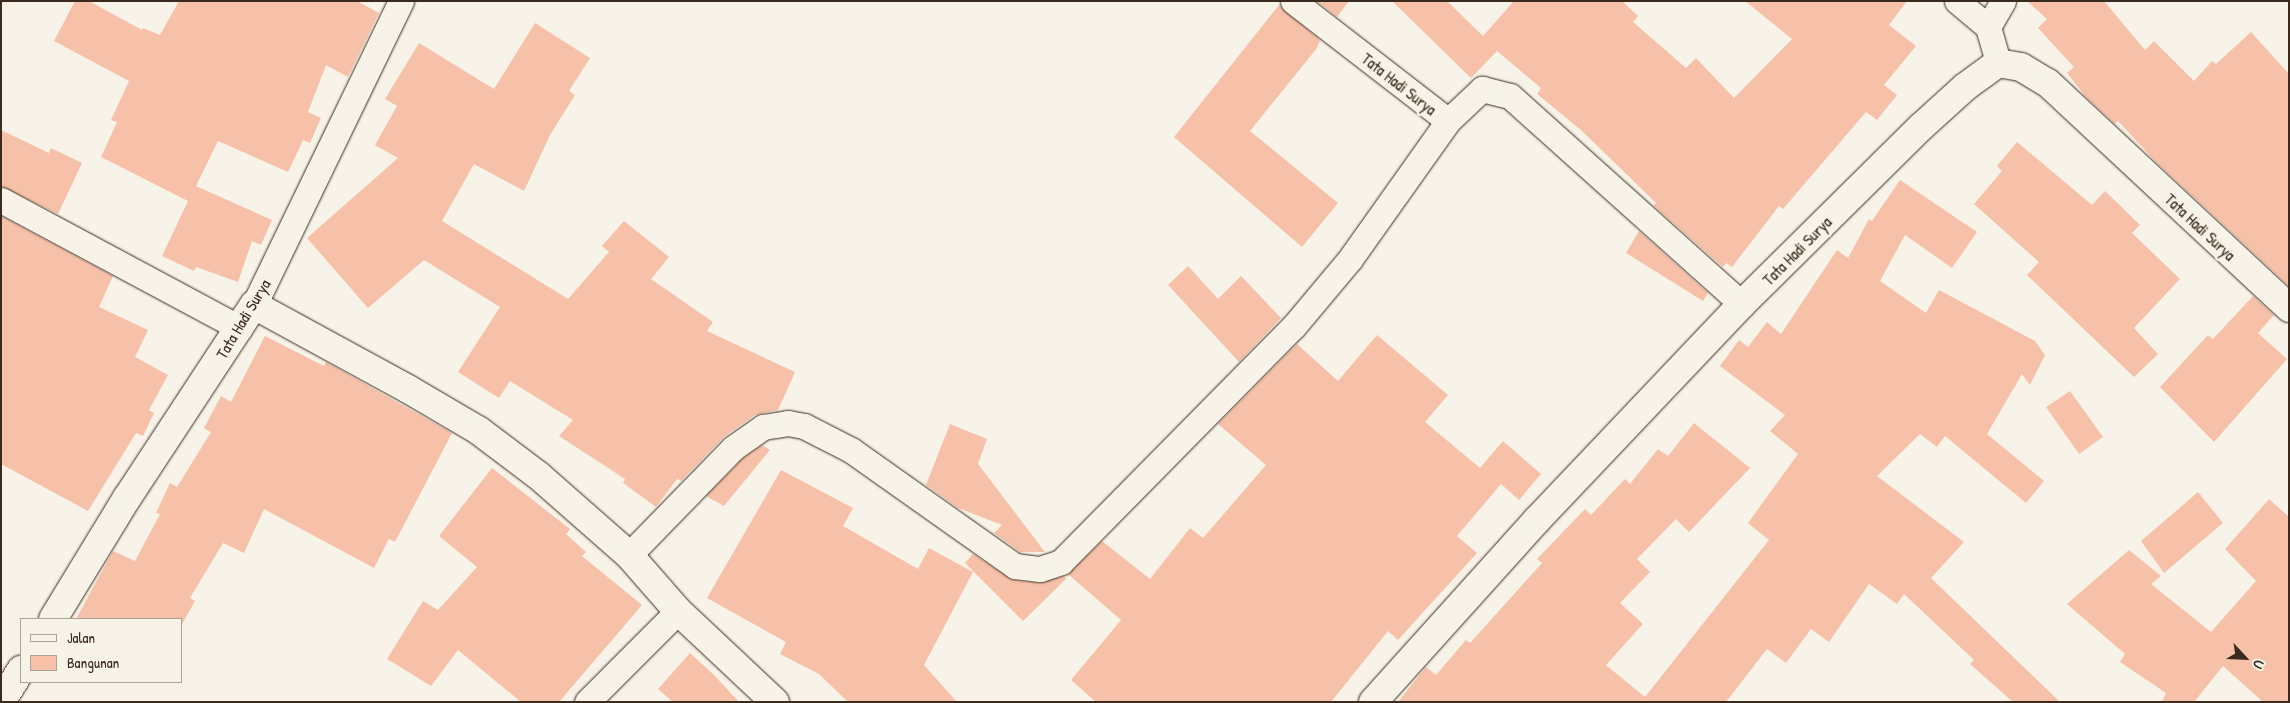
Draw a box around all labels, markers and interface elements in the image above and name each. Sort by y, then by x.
street label: Tata Hadi Surya [1358,49,1440,119]
street label: Tata Hadi Surya [2161,189,2239,265]
street label: Tata Hadi Surya [1759,213,1835,289]
street label: Tata Hadi Surya [212,276,274,362]
legend [20,618,182,683]
text: Jalan [67,627,95,648]
north arrow [2220,633,2270,683]
text: Bangunan [67,652,119,673]
text: U [2249,657,2269,672]

